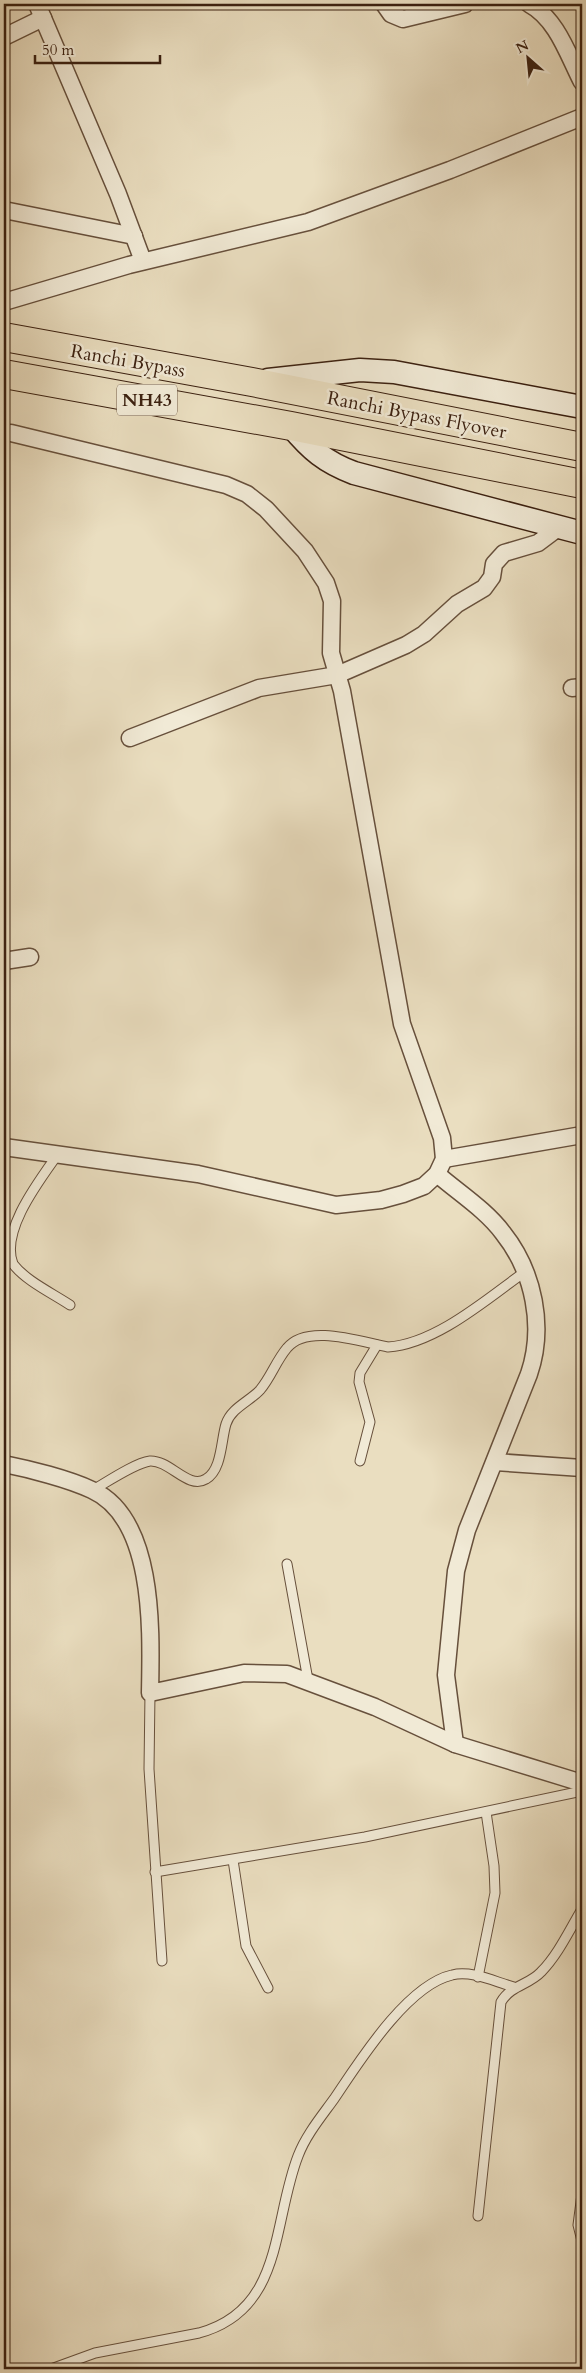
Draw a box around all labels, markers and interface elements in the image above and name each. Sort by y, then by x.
scale bar [35,32,160,64]
north arrow [504,32,554,82]
text: N [513,36,532,58]
text: 50 m [42,40,74,60]
street label: Ranchi Bypass [69,338,187,384]
road number: NH43 [117,384,177,416]
street label: Ranchi Bypass Flyover [325,385,509,445]

